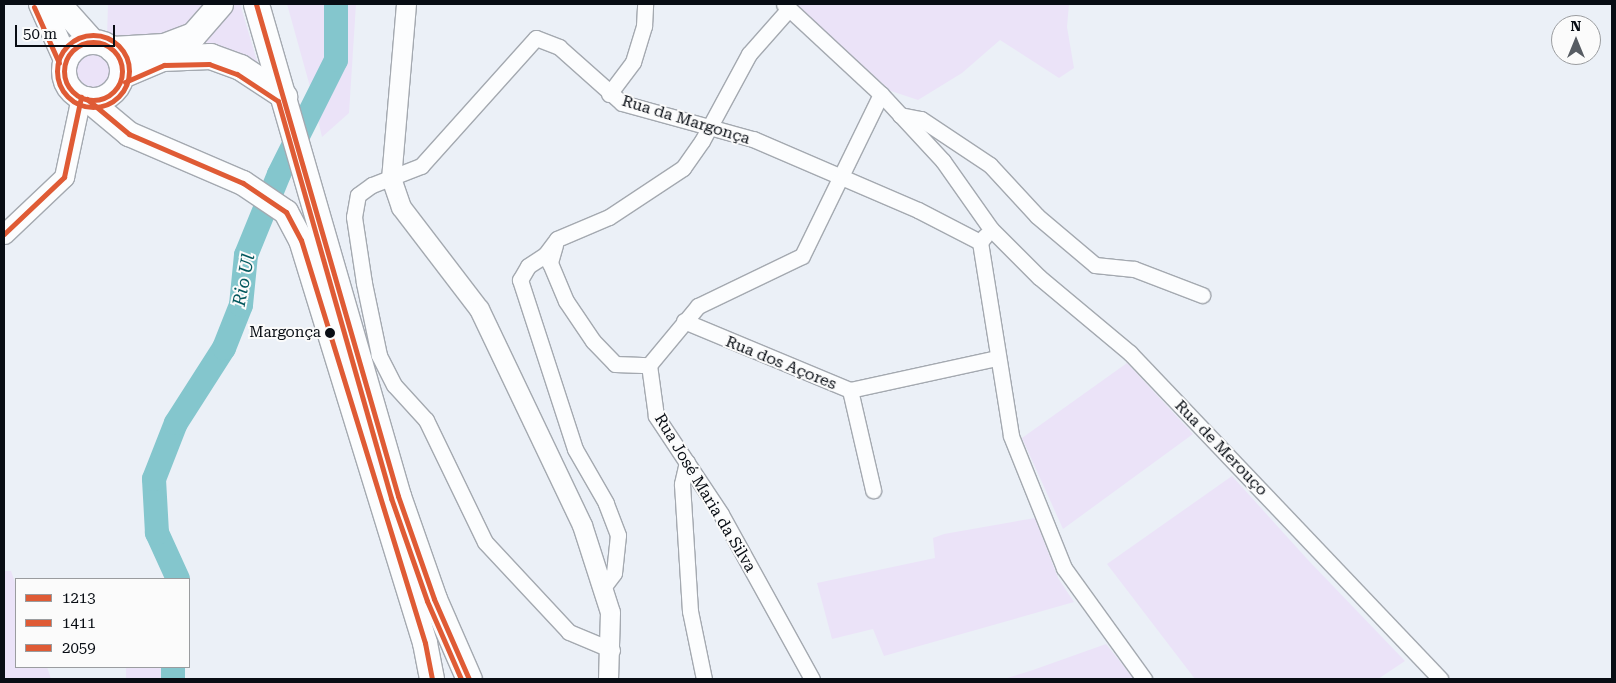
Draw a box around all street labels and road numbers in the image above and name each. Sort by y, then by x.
street label: Rua da Margonça [620,91,752,149]
street label: Rua dos Açores [723,332,839,394]
street label: Rua de Merouço [1171,396,1271,500]
street label: Rua José Maria da Silva [650,410,760,576]

